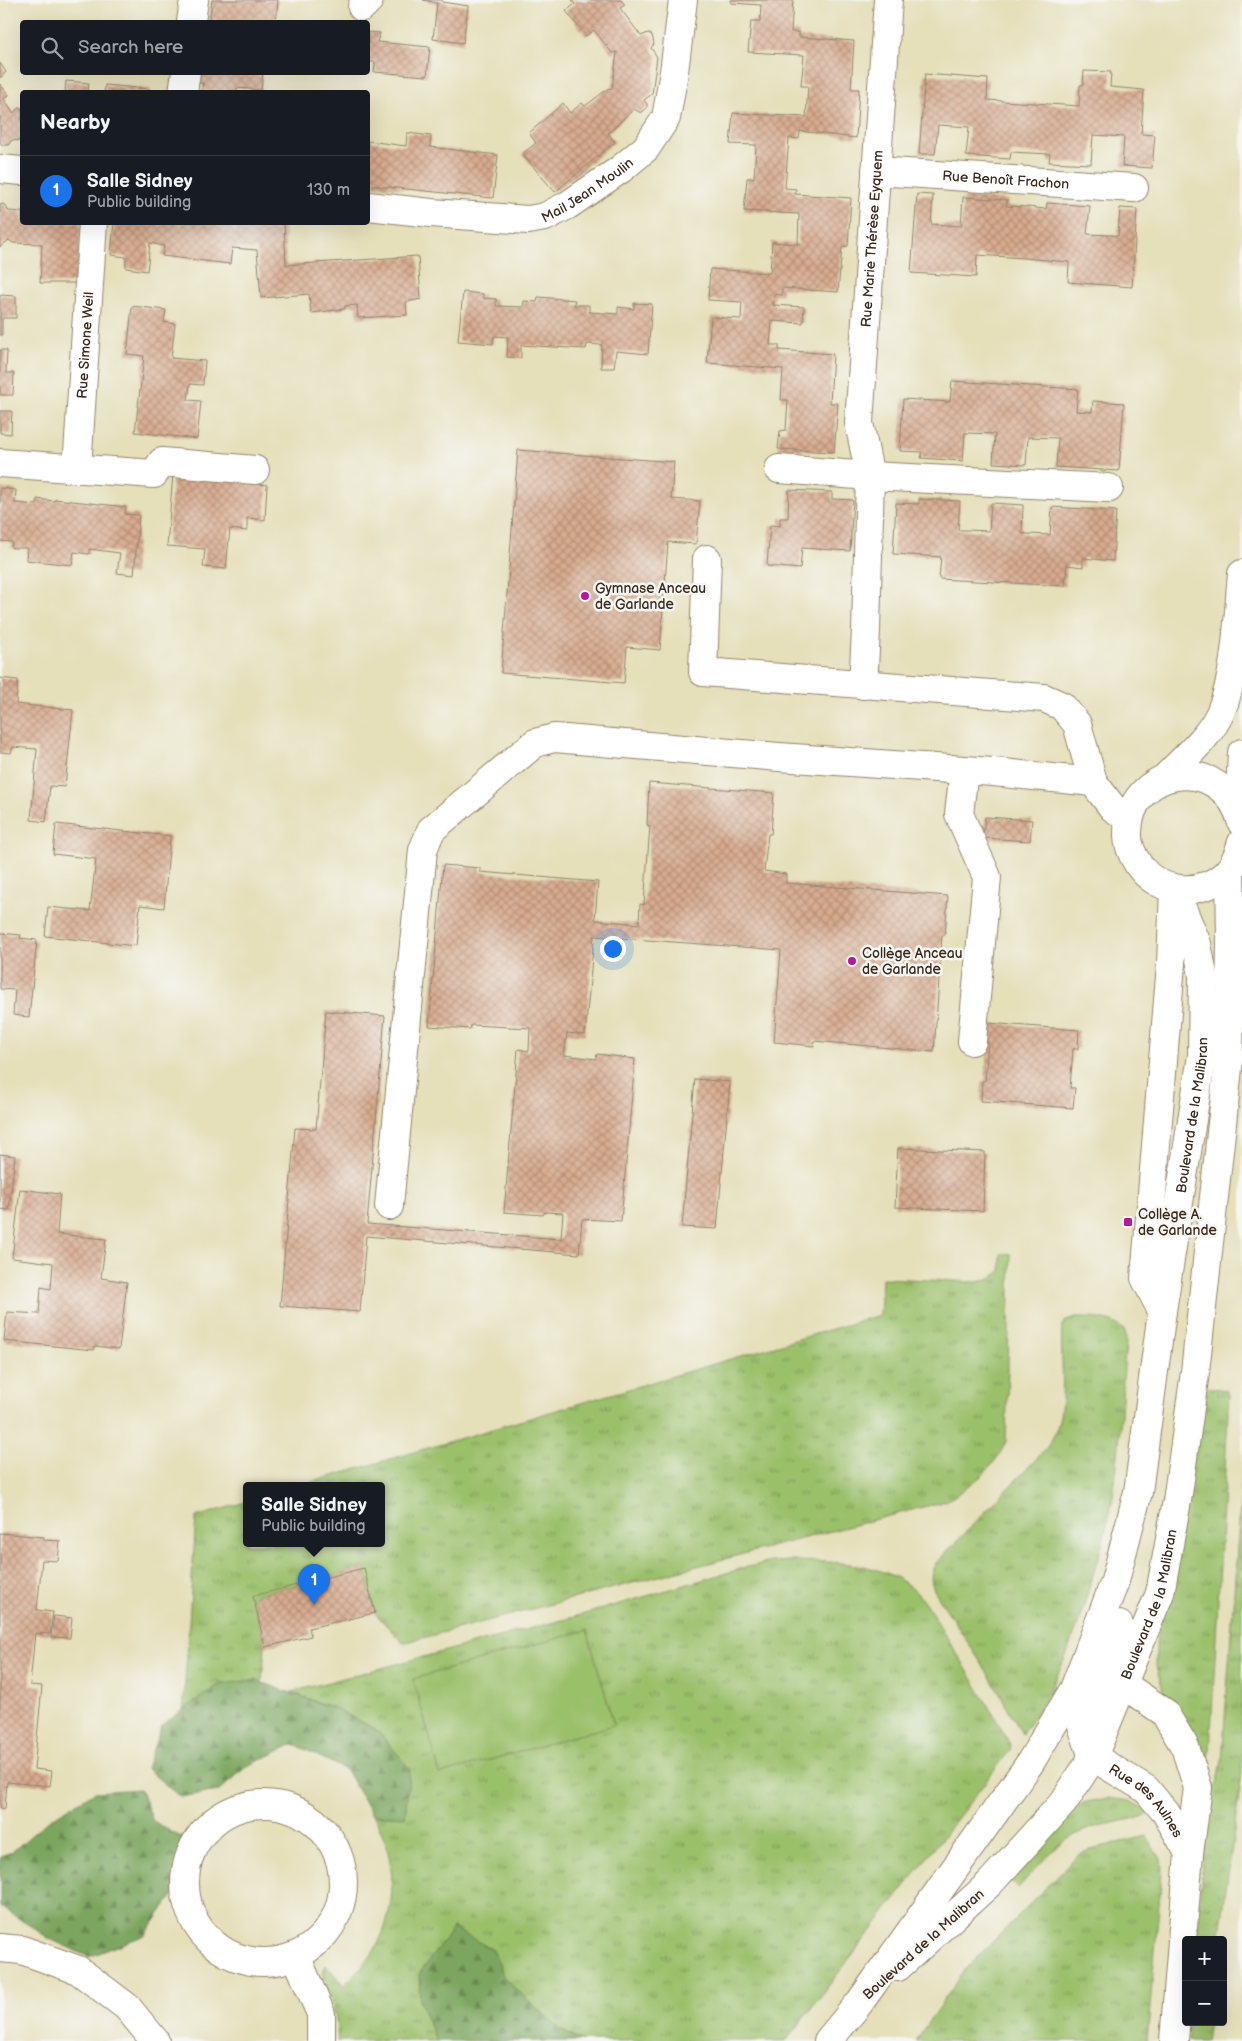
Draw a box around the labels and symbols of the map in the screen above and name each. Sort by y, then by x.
street label: Rue Marie Thérèse Eyquem [858,150,887,328]
street label: Mail Jean Moulin [539,154,637,226]
street label: Rue Benoît Frachon [942,167,1070,193]
street label: Rue Simone Weil [74,291,97,399]
place label: Gymnase Anceau de Garlande [595,580,706,613]
marker: Gymnase Anceau de Garlande [579,590,591,602]
your location [600,936,626,962]
place label: Collège Anceau de Garlande [862,945,963,978]
marker: Collège Anceau de Garlande [846,955,858,967]
street label: Boulevard de la Malibran [1173,1037,1211,1194]
place label: Collège A. de Garlande [1138,1206,1217,1239]
marker: Collège A. de Garlande [1122,1216,1134,1228]
street label: Boulevard de la Malibran [1118,1528,1181,1682]
pin: 1 [298,1564,330,1605]
street label: Rue des Aulnes [1106,1761,1186,1841]
street label: Boulevard de la Malibran [859,1885,988,2003]

